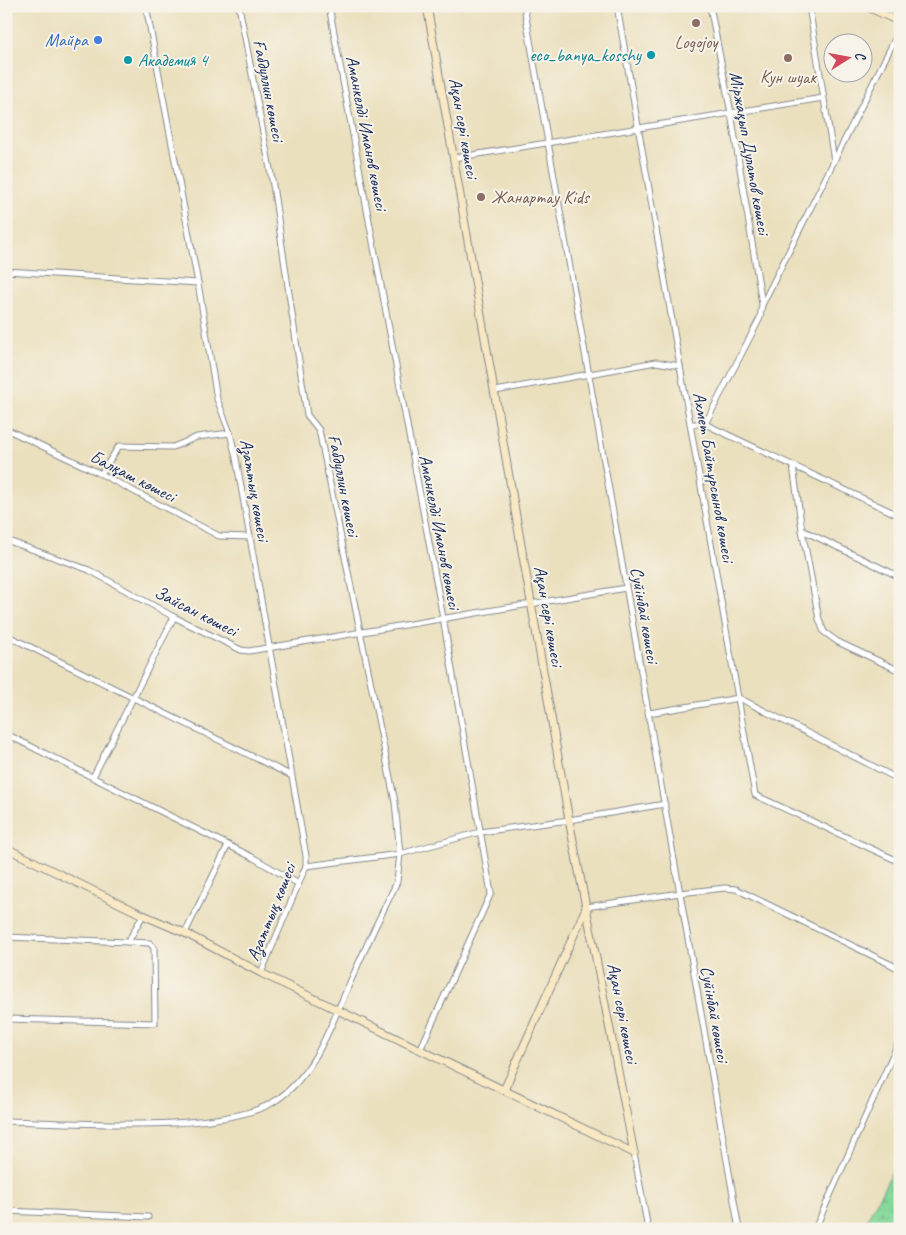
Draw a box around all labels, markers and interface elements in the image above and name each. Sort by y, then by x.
marker: Logojoy [690,17,702,29]
place label: Майра [45,29,89,51]
place label: Logojoy [675,31,719,53]
north arrow [824,32,874,82]
marker: Майра [92,34,104,46]
street label: Ғабдуллин көшесі [248,37,290,145]
place label: eco_banya_kosshy [530,44,643,66]
place label: Академия 4 [138,49,210,71]
marker: eco_banya_kosshy [645,49,657,61]
text: С [851,51,870,63]
marker: Кун шуак [782,52,794,64]
marker: Академия 4 [122,54,134,66]
street label: Аманкелді Иманов көшесі [341,54,393,215]
place label: Кун шуак [760,66,817,88]
street label: Міржақып Дулатов көшесі [725,70,776,239]
street label: Ақан сері көшесі [444,76,484,182]
place label: Жанартау Kids [491,186,591,208]
marker: Жанартау Kids [475,191,487,203]
street label: Ахмет Байтұрсынов көшесі [688,390,740,566]
street label: Ғабдуллин көшесі [323,432,365,540]
street label: Азаттық көшесі [234,437,275,545]
street label: Балқаш көшесі [87,445,182,508]
street label: Аманкелді Иманов көшесі [414,453,466,614]
street label: Ақан сері көшесі [529,564,569,670]
street label: Суйінбай көшесі [626,565,665,667]
street label: Зайсан көшесі [151,581,243,642]
street label: Азаттық көшесі [241,858,302,964]
street label: Ақан сері көшесі [603,961,644,1067]
street label: Суйінбай көшесі [696,964,735,1066]

